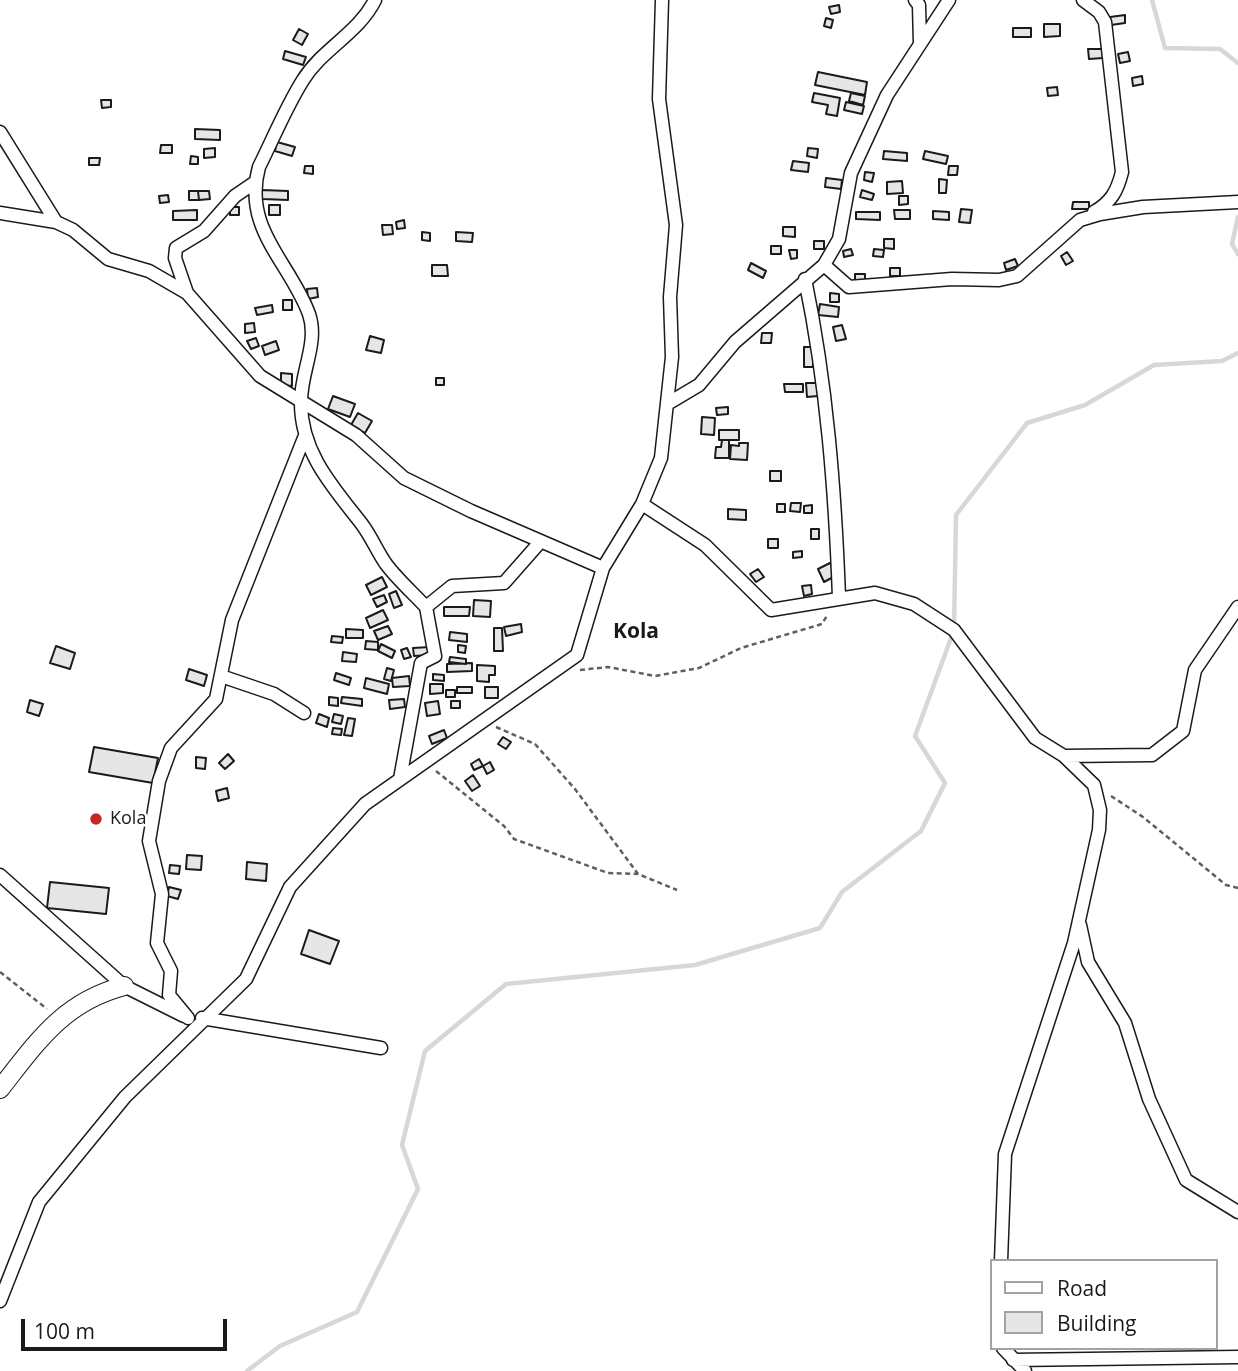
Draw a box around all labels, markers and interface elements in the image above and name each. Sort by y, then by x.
district label: Kola [613,619,659,645]
place label: Kola [110,808,146,830]
marker: Kola [88,811,104,827]
legend [990,1259,1217,1350]
text: Road [1057,1274,1107,1302]
scale bar [24,1304,231,1348]
text: Building [1057,1309,1136,1337]
text: 100 m [34,1317,95,1345]

